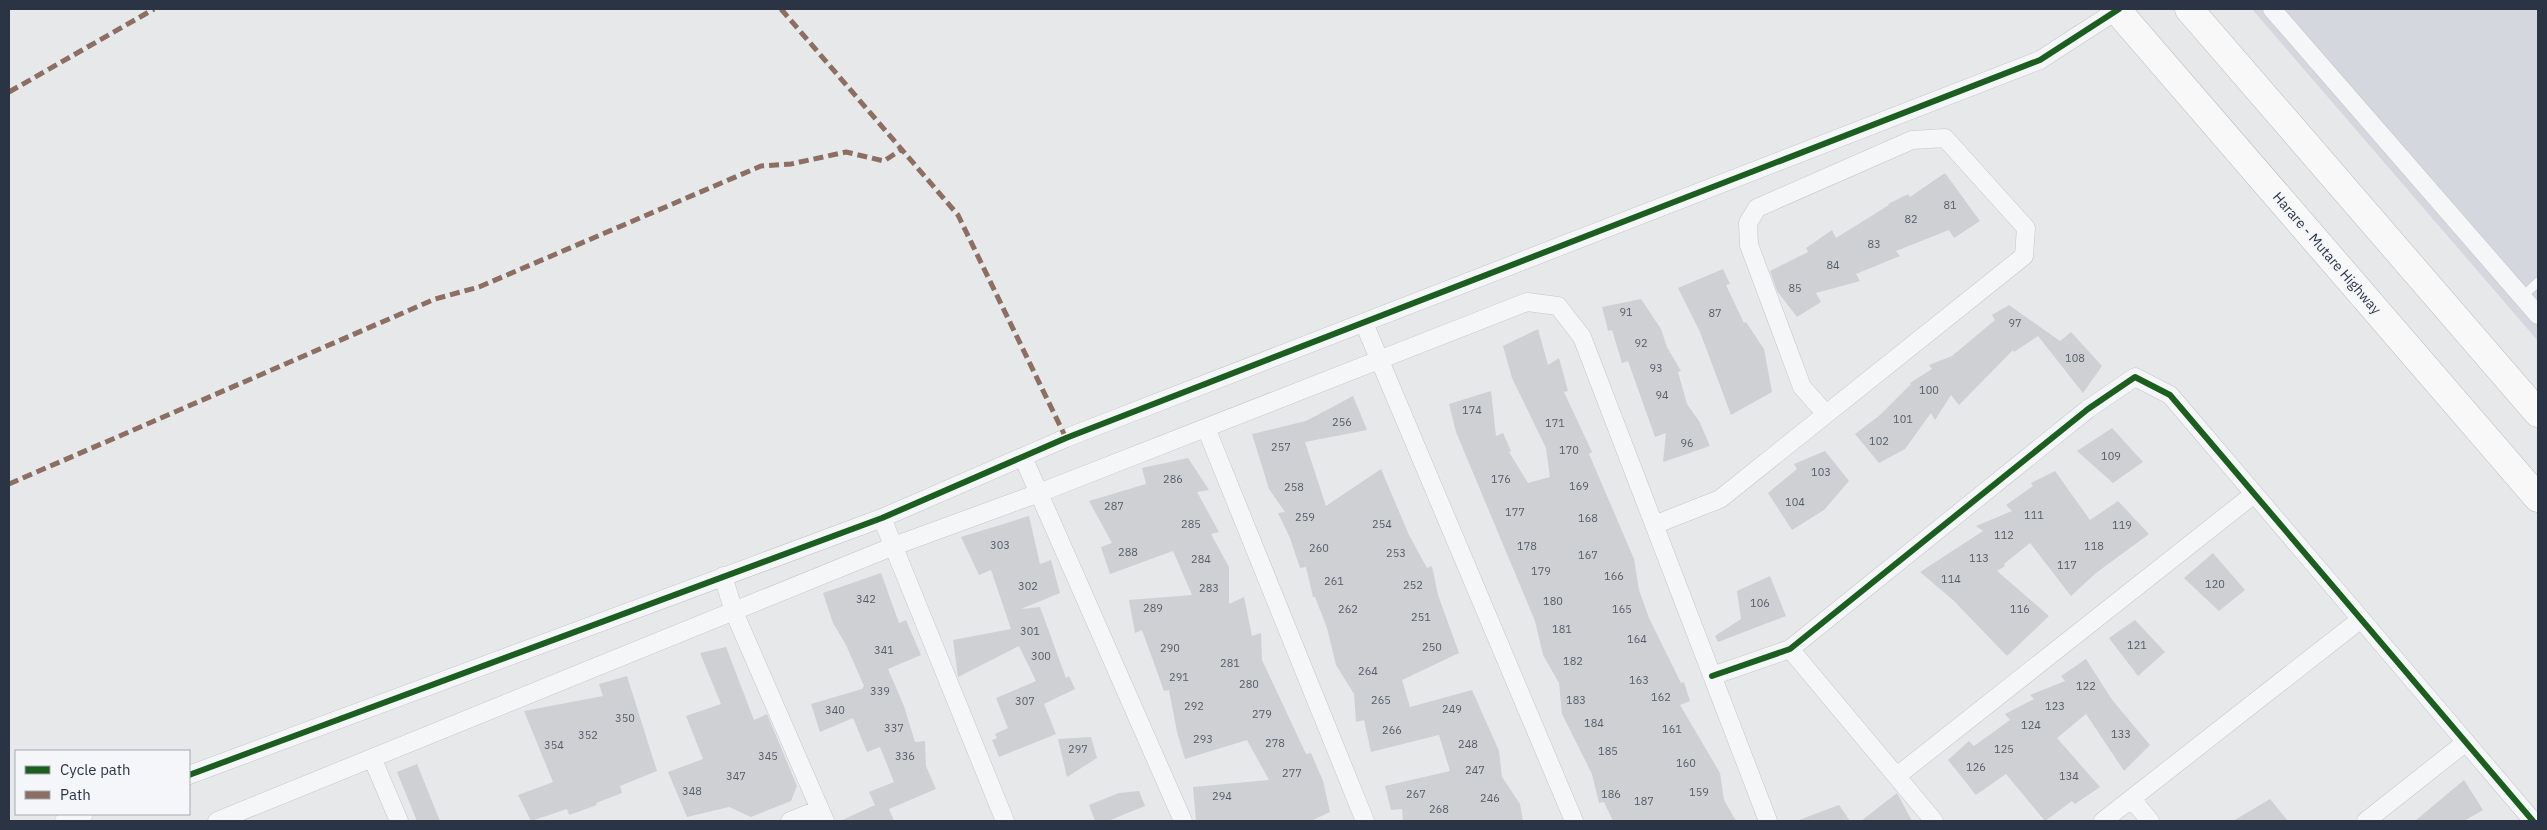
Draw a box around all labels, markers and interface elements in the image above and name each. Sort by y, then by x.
street label: Harare - Mutare Highway [2269,188,2385,318]
house number: 81 [1943,198,1957,212]
house number: 82 [1904,212,1918,226]
house number: 83 [1867,237,1881,251]
house number: 84 [1826,258,1840,272]
house number: 85 [1788,281,1802,295]
house number: 91 [1619,305,1633,319]
house number: 87 [1708,306,1722,320]
house number: 97 [2008,316,2022,330]
house number: 92 [1634,336,1648,350]
house number: 108 [2065,351,2085,365]
house number: 93 [1649,361,1663,375]
house number: 100 [1919,383,1939,397]
house number: 94 [1655,388,1669,402]
house number: 174 [1462,403,1482,417]
house number: 101 [1893,412,1913,426]
house number: 256 [1332,415,1352,429]
house number: 171 [1545,416,1565,430]
house number: 102 [1869,434,1889,448]
house number: 96 [1680,436,1694,450]
house number: 257 [1271,440,1291,454]
house number: 170 [1559,443,1579,457]
house number: 109 [2101,449,2121,463]
house number: 103 [1811,465,1831,479]
house number: 286 [1163,472,1183,486]
house number: 176 [1491,472,1511,486]
house number: 169 [1569,479,1589,493]
house number: 258 [1284,480,1304,494]
house number: 104 [1785,495,1805,509]
house number: 287 [1104,499,1124,513]
house number: 177 [1505,505,1525,519]
house number: 111 [2024,508,2044,522]
house number: 259 [1295,510,1315,524]
house number: 168 [1578,511,1598,525]
house number: 285 [1181,517,1201,531]
house number: 254 [1372,517,1392,531]
house number: 119 [2112,518,2132,532]
house number: 112 [1994,528,2014,542]
house number: 303 [990,538,1010,552]
house number: 178 [1517,539,1537,553]
house number: 118 [2084,539,2104,553]
house number: 260 [1309,541,1329,555]
house number: 288 [1118,545,1138,559]
house number: 253 [1386,546,1406,560]
house number: 167 [1578,548,1598,562]
house number: 113 [1969,551,1989,565]
house number: 284 [1191,552,1211,566]
house number: 117 [2057,558,2077,572]
house number: 179 [1531,564,1551,578]
house number: 166 [1604,569,1624,583]
house number: 114 [1941,572,1961,586]
house number: 261 [1324,574,1344,588]
house number: 120 [2205,577,2225,591]
house number: 252 [1403,578,1423,592]
house number: 302 [1018,579,1038,593]
house number: 283 [1199,581,1219,595]
house number: 342 [856,592,876,606]
house number: 180 [1543,594,1563,608]
house number: 106 [1750,596,1770,610]
house number: 289 [1143,601,1163,615]
house number: 262 [1338,602,1358,616]
house number: 165 [1612,602,1632,616]
house number: 116 [2010,602,2030,616]
house number: 251 [1411,610,1431,624]
house number: 181 [1552,622,1572,636]
house number: 301 [1020,624,1040,638]
house number: 164 [1627,632,1647,646]
house number: 121 [2127,638,2147,652]
house number: 250 [1422,640,1442,654]
house number: 290 [1160,641,1180,655]
house number: 341 [874,643,894,657]
house number: 300 [1031,649,1051,663]
house number: 182 [1563,654,1583,668]
house number: 281 [1220,656,1240,670]
house number: 264 [1358,664,1378,678]
house number: 291 [1169,670,1189,684]
house number: 163 [1629,673,1649,687]
house number: 280 [1239,677,1259,691]
house number: 122 [2076,679,2096,693]
house number: 339 [870,684,890,698]
house number: 162 [1651,690,1671,704]
house number: 265 [1371,693,1391,707]
house number: 183 [1566,693,1586,707]
house number: 307 [1015,694,1035,708]
house number: 292 [1184,699,1204,713]
house number: 123 [2045,699,2065,713]
house number: 249 [1442,702,1462,716]
house number: 340 [825,703,845,717]
house number: 279 [1252,707,1272,721]
house number: 350 [615,711,635,725]
house number: 184 [1584,716,1604,730]
house number: 124 [2021,718,2041,732]
house number: 337 [884,721,904,735]
house number: 161 [1662,722,1682,736]
house number: 266 [1382,723,1402,737]
house number: 133 [2111,727,2131,741]
house number: 352 [578,728,598,742]
house number: 293 [1193,732,1213,746]
house number: 278 [1265,736,1285,750]
house number: 248 [1458,737,1478,751]
house number: 354 [544,738,564,752]
house number: 297 [1068,742,1088,756]
house number: 125 [1994,742,2014,756]
house number: 185 [1598,744,1618,758]
house number: 345 [758,749,778,763]
house number: 336 [895,749,915,763]
legend [15,750,190,815]
house number: 160 [1676,756,1696,770]
text: Cycle path [60,760,131,779]
house number: 126 [1966,760,1986,774]
house number: 247 [1465,763,1485,777]
house number: 277 [1282,766,1302,780]
house number: 347 [726,769,746,783]
house number: 134 [2059,769,2079,783]
house number: 348 [682,784,702,798]
text: Path [60,785,91,804]
house number: 159 [1689,785,1709,799]
house number: 267 [1406,787,1426,801]
house number: 186 [1601,787,1621,801]
house number: 294 [1212,789,1232,803]
house number: 246 [1480,791,1500,805]
house number: 187 [1634,794,1654,808]
house number: 268 [1429,802,1449,816]

